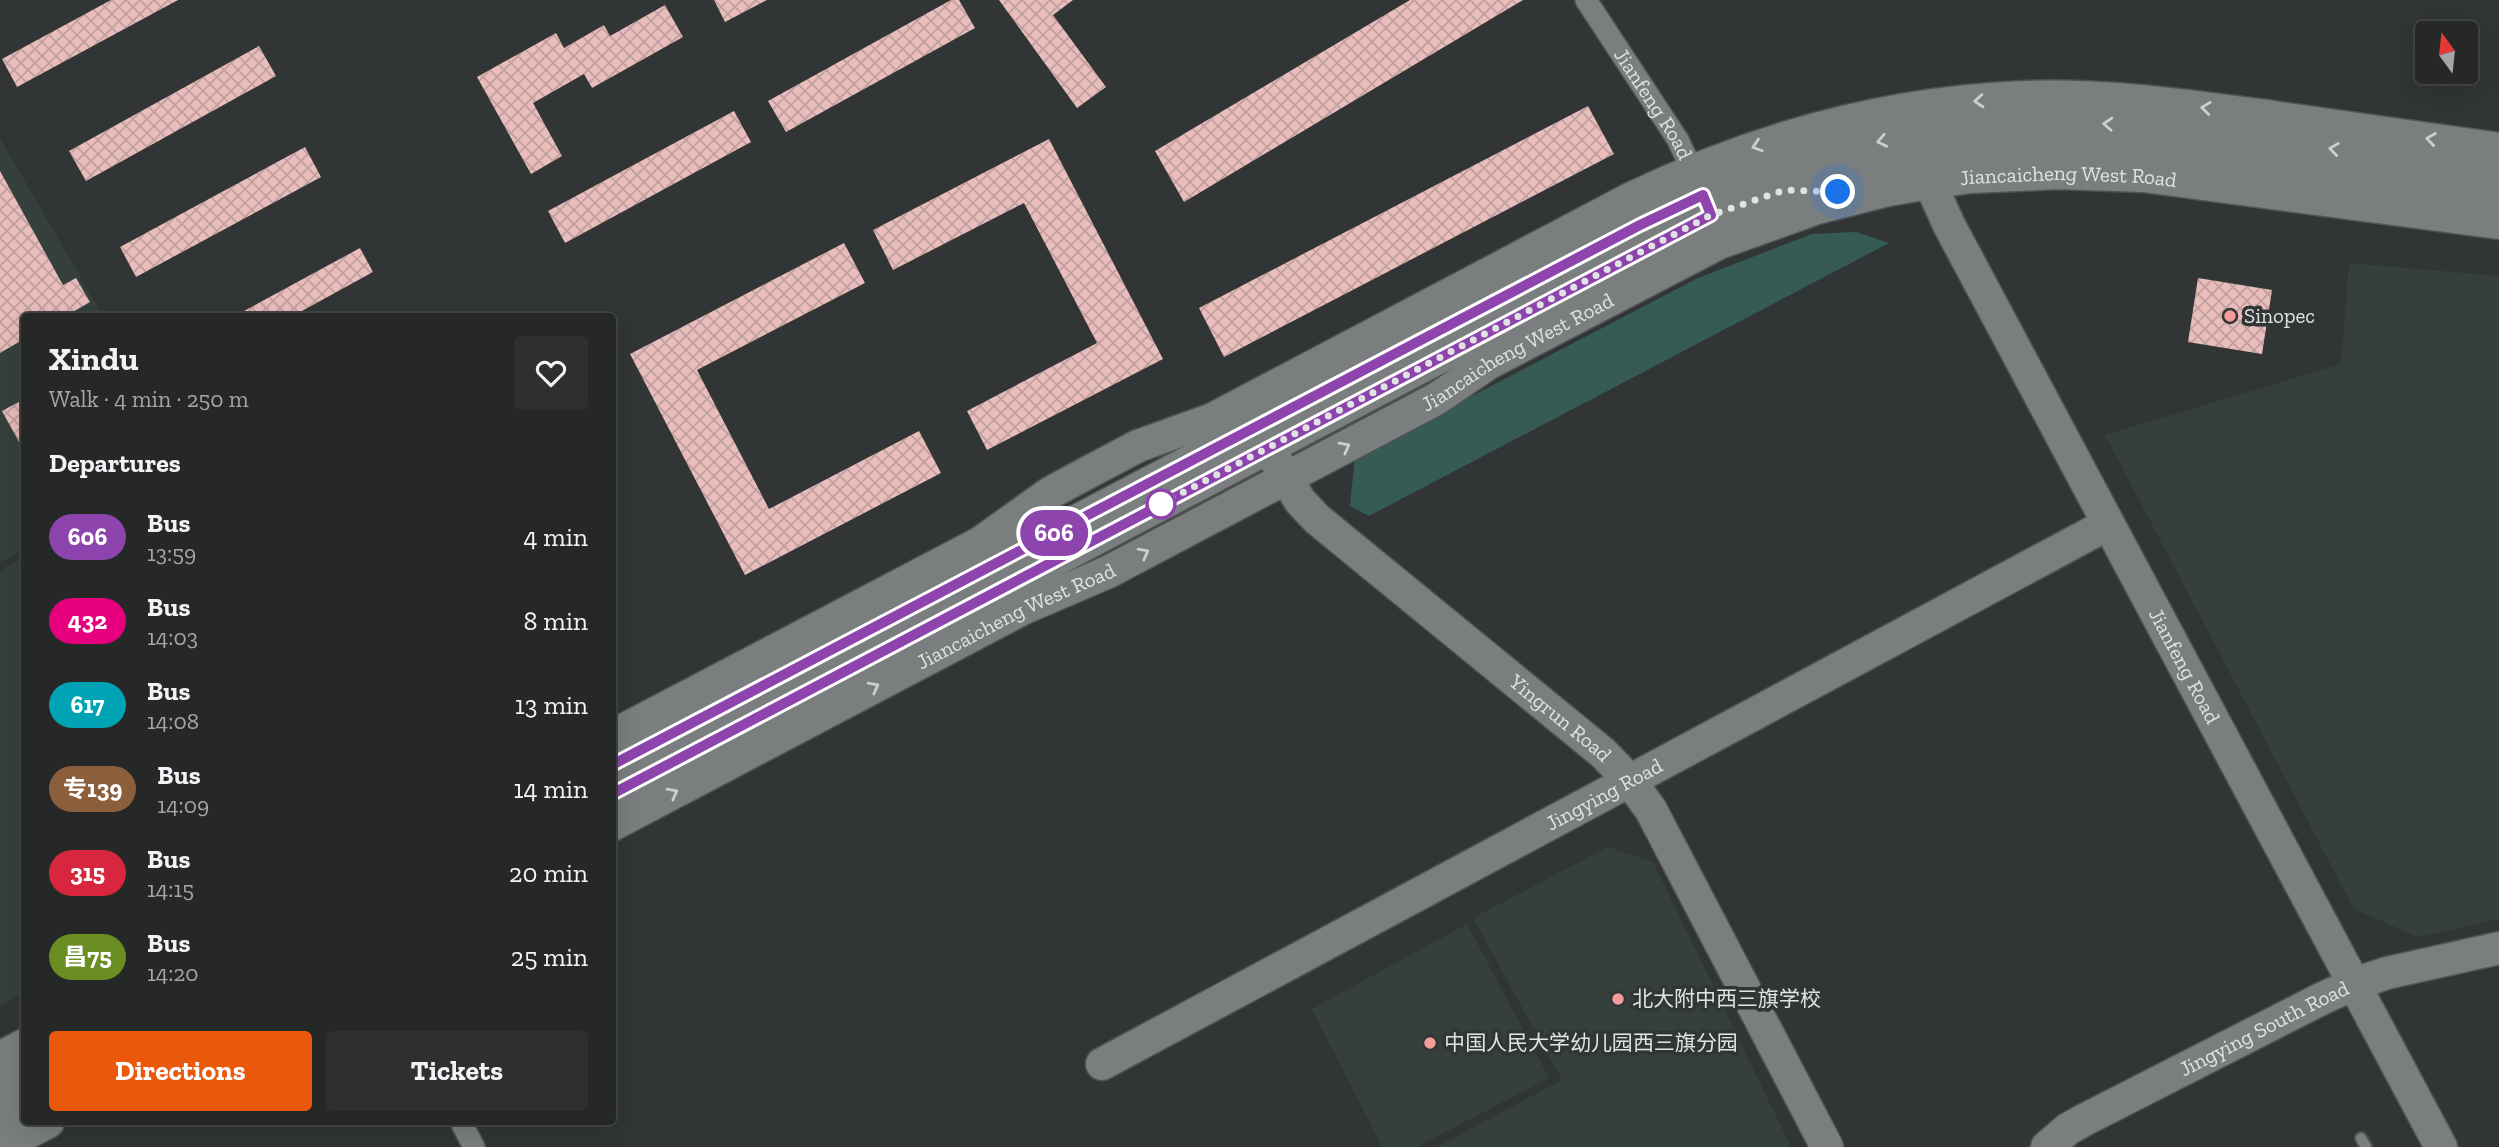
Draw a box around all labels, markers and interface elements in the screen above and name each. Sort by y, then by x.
north arrow [2415,21,2478,84]
map controls [2415,21,2478,84]
street label: Jianfeng Road [1609,43,1698,164]
one-way arrow [1973,93,1985,108]
one-way arrow [2200,101,2212,116]
one-way arrow [2102,117,2113,132]
one-way arrow [1876,132,1888,147]
one-way arrow [2426,132,2437,147]
one-way arrow [1751,138,1764,152]
one-way arrow [2328,142,2340,157]
street label: Jiancaicheng West Road [1958,160,2179,192]
your location [1820,174,1855,209]
street label: Jiancaicheng West Road [1417,287,1618,416]
place label: Sinopec [2244,303,2315,328]
marker: Sinopec [2222,308,2238,324]
button: heart [514,336,588,410]
text: Xindu [49,339,139,378]
text: Walk · 4 min · 250 m [49,385,249,413]
one-way arrow [1338,441,1350,455]
text: Departures [49,447,181,479]
unlabelled marker [1146,489,1176,519]
text: Bus [147,507,190,539]
line badge: 606 [1014,510,1094,556]
text: 606 [1034,518,1074,547]
text: 4 min [523,521,588,553]
text: 606 [68,522,107,551]
text: 13:59 [147,539,196,567]
one-way arrow [1136,548,1149,561]
street label: Jiancaicheng West Road [912,557,1120,674]
text: Bus [147,591,190,623]
street label: Jianfeng Road [2144,604,2226,728]
text: 8 min [523,605,588,637]
text: 432 [68,606,107,635]
text: 14:03 [147,623,198,651]
street label: Yingrun Road [1504,668,1618,767]
text: Bus [147,675,190,707]
one-way arrow [867,681,879,695]
text: 13 min [515,689,588,721]
text: 617 [71,690,104,719]
text: 14:08 [147,707,199,735]
street label: Jingying Road [1541,752,1667,835]
text: Bus [157,759,201,791]
text: 14 min [513,773,588,805]
text: 专139 [63,774,122,803]
one-way arrow [666,787,678,801]
text: 14:09 [157,791,209,819]
text: Bus [147,843,190,875]
text: 20 min [509,857,588,889]
text: 315 [70,858,105,887]
text: 14:15 [147,875,194,903]
text: Bus [147,927,190,959]
text: 25 min [511,941,588,973]
text: 昌75 [63,942,112,971]
text: 14:20 [147,959,199,987]
street label: Jingying South Road [2175,975,2353,1081]
place label: 北大附中西三旗学校 [1632,986,1821,1011]
marker: 北大附中西三旗学校 [1610,991,1626,1007]
place label: 中国人民大学幼儿园西三旗分园 [1444,1030,1738,1055]
button: Directions [49,1031,312,1111]
button: Tickets [326,1031,588,1111]
marker: 中国人民大学幼儿园西三旗分园 [1422,1035,1438,1051]

